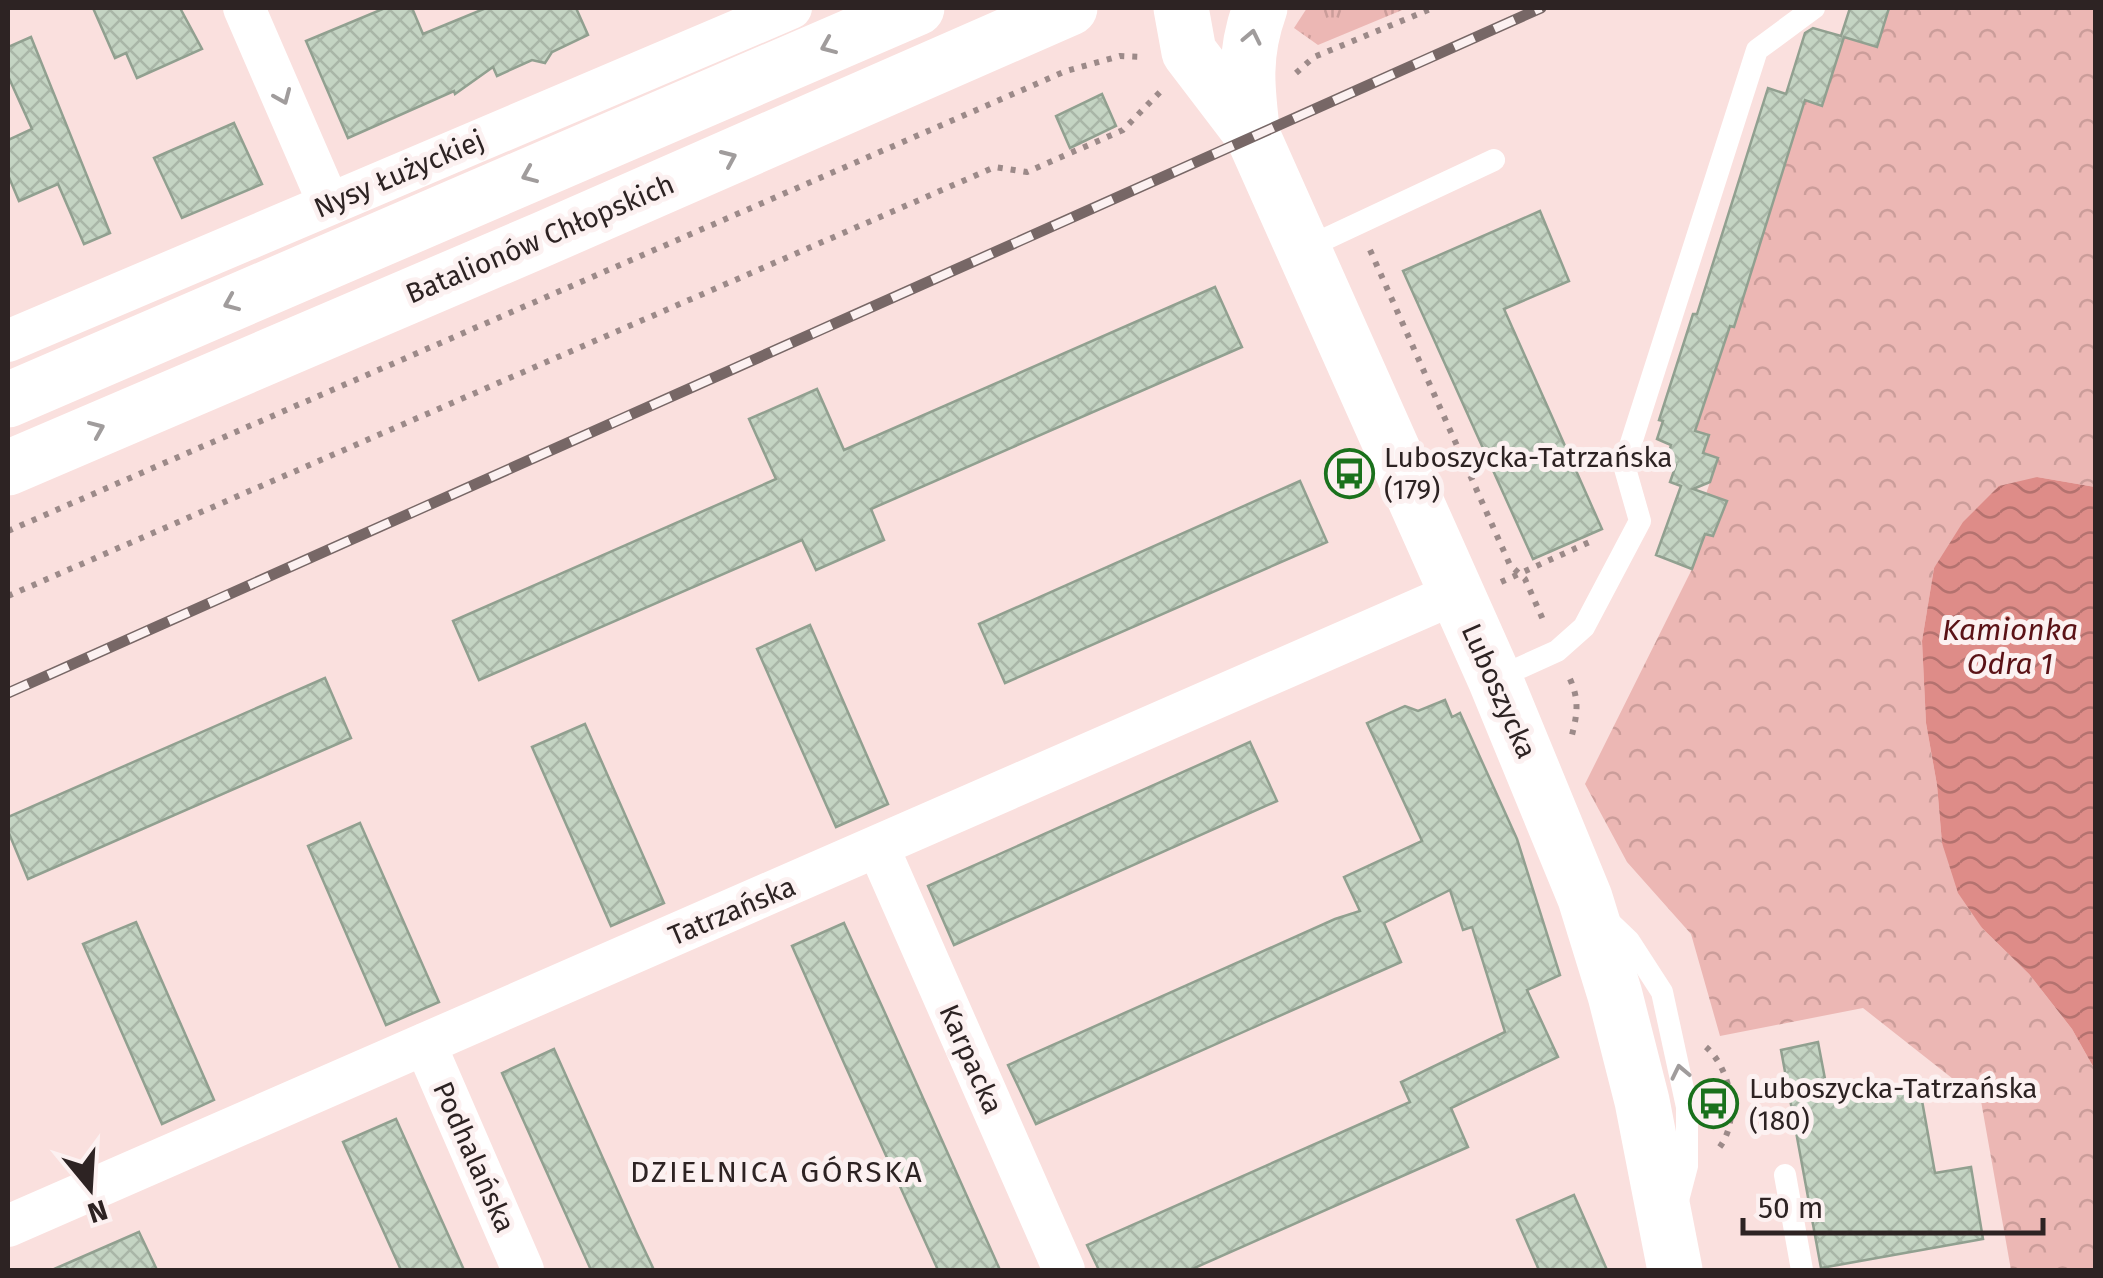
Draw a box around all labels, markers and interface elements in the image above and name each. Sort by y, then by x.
one-way arrow [1240,29,1261,46]
one-way arrow [820,34,838,54]
one-way arrow [271,87,291,105]
street label: Nysy Łużyckiej [309,123,489,225]
one-way arrow [719,150,737,170]
one-way arrow [521,163,539,183]
street label: Batalionów Chłopskich [401,168,679,310]
one-way arrow [223,292,241,312]
one-way arrow [87,421,105,441]
place label: Luboszycka-Tatrzańska (179) [1384,441,1673,506]
bus stop icon: Luboszycka-Tatrzańska (179) [1323,447,1375,499]
water label: Kamionka Odra 1 [1942,612,2078,682]
street label: Luboszycka [1455,618,1543,764]
street label: Tatrzańska [664,870,800,952]
street label: Karpacka [932,999,1010,1119]
one-way arrow [1670,1064,1691,1081]
place label: Luboszycka-Tatrzańska (180) [1749,1072,2038,1137]
street label: Podhalańska [426,1076,522,1238]
bus stop icon: Luboszycka-Tatrzańska (180) [1688,1078,1740,1130]
north arrow [40,1138,140,1238]
district label: DZIELNICA GÓRSKA [630,1154,924,1190]
scale bar [1743,1173,2043,1235]
text: 50 m [1758,1190,1823,1226]
text: N [84,1193,112,1230]

